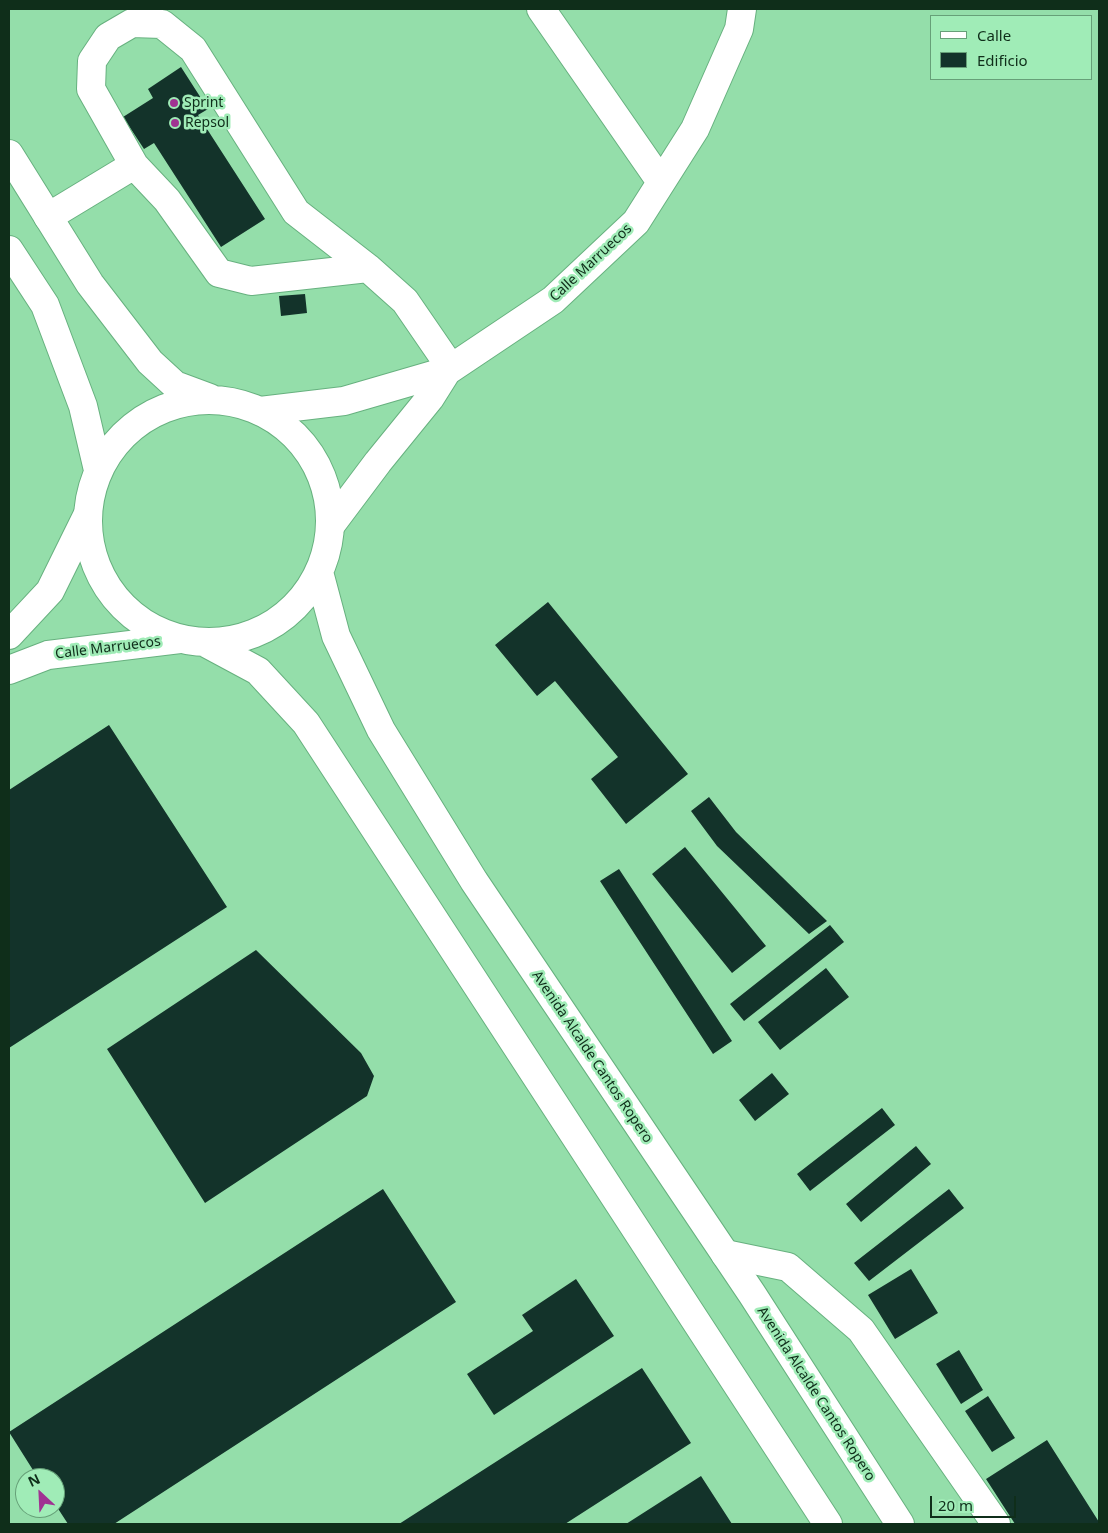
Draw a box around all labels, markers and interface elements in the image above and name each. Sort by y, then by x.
legend [930,15,1093,80]
text: Calle [977,25,1011,45]
text: Edificio [977,50,1028,70]
place label: Sprint [184,95,223,111]
marker: Sprint [168,97,180,109]
place label: Repsol [185,115,229,131]
marker: Repsol [169,117,181,129]
street label: Calle Marruecos [547,221,635,305]
street label: Calle Marruecos [54,633,162,663]
street label: Avenida Alcalde Cantos Ropero [528,968,656,1146]
street label: Avenida Alcalde Cantos Ropero [753,1304,879,1484]
north arrow [15,1468,65,1518]
text: N [25,1469,43,1491]
scale bar [933,1486,1019,1518]
text: 20 m [938,1495,973,1515]

